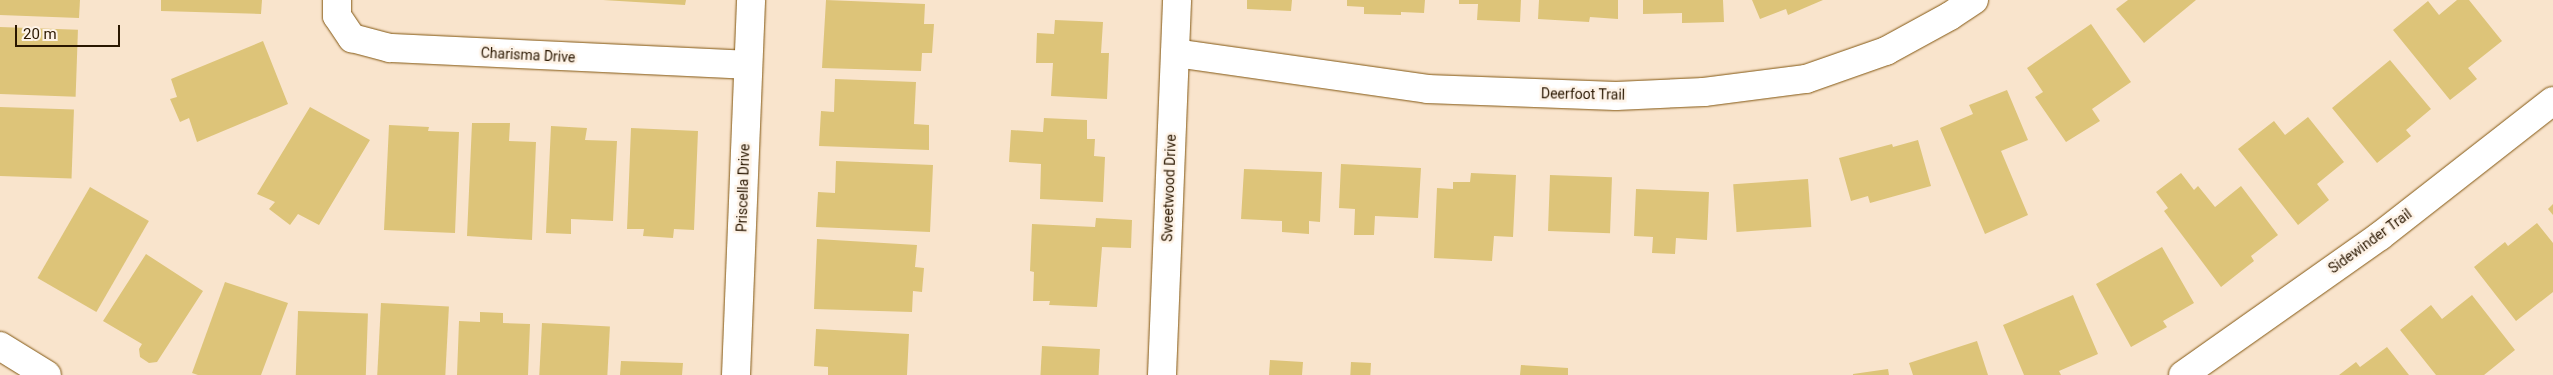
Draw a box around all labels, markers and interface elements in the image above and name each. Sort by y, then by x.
scale bar [18,15,122,47]
text: 20 m [23,25,57,43]
street label: Charisma Drive [480,44,576,66]
street label: Deerfoot Trail [1541,85,1625,103]
street label: Sweetwood Drive [1159,134,1179,242]
street label: Priscella Drive [733,144,753,232]
street label: Sidewinder Trail [2325,205,2415,277]

